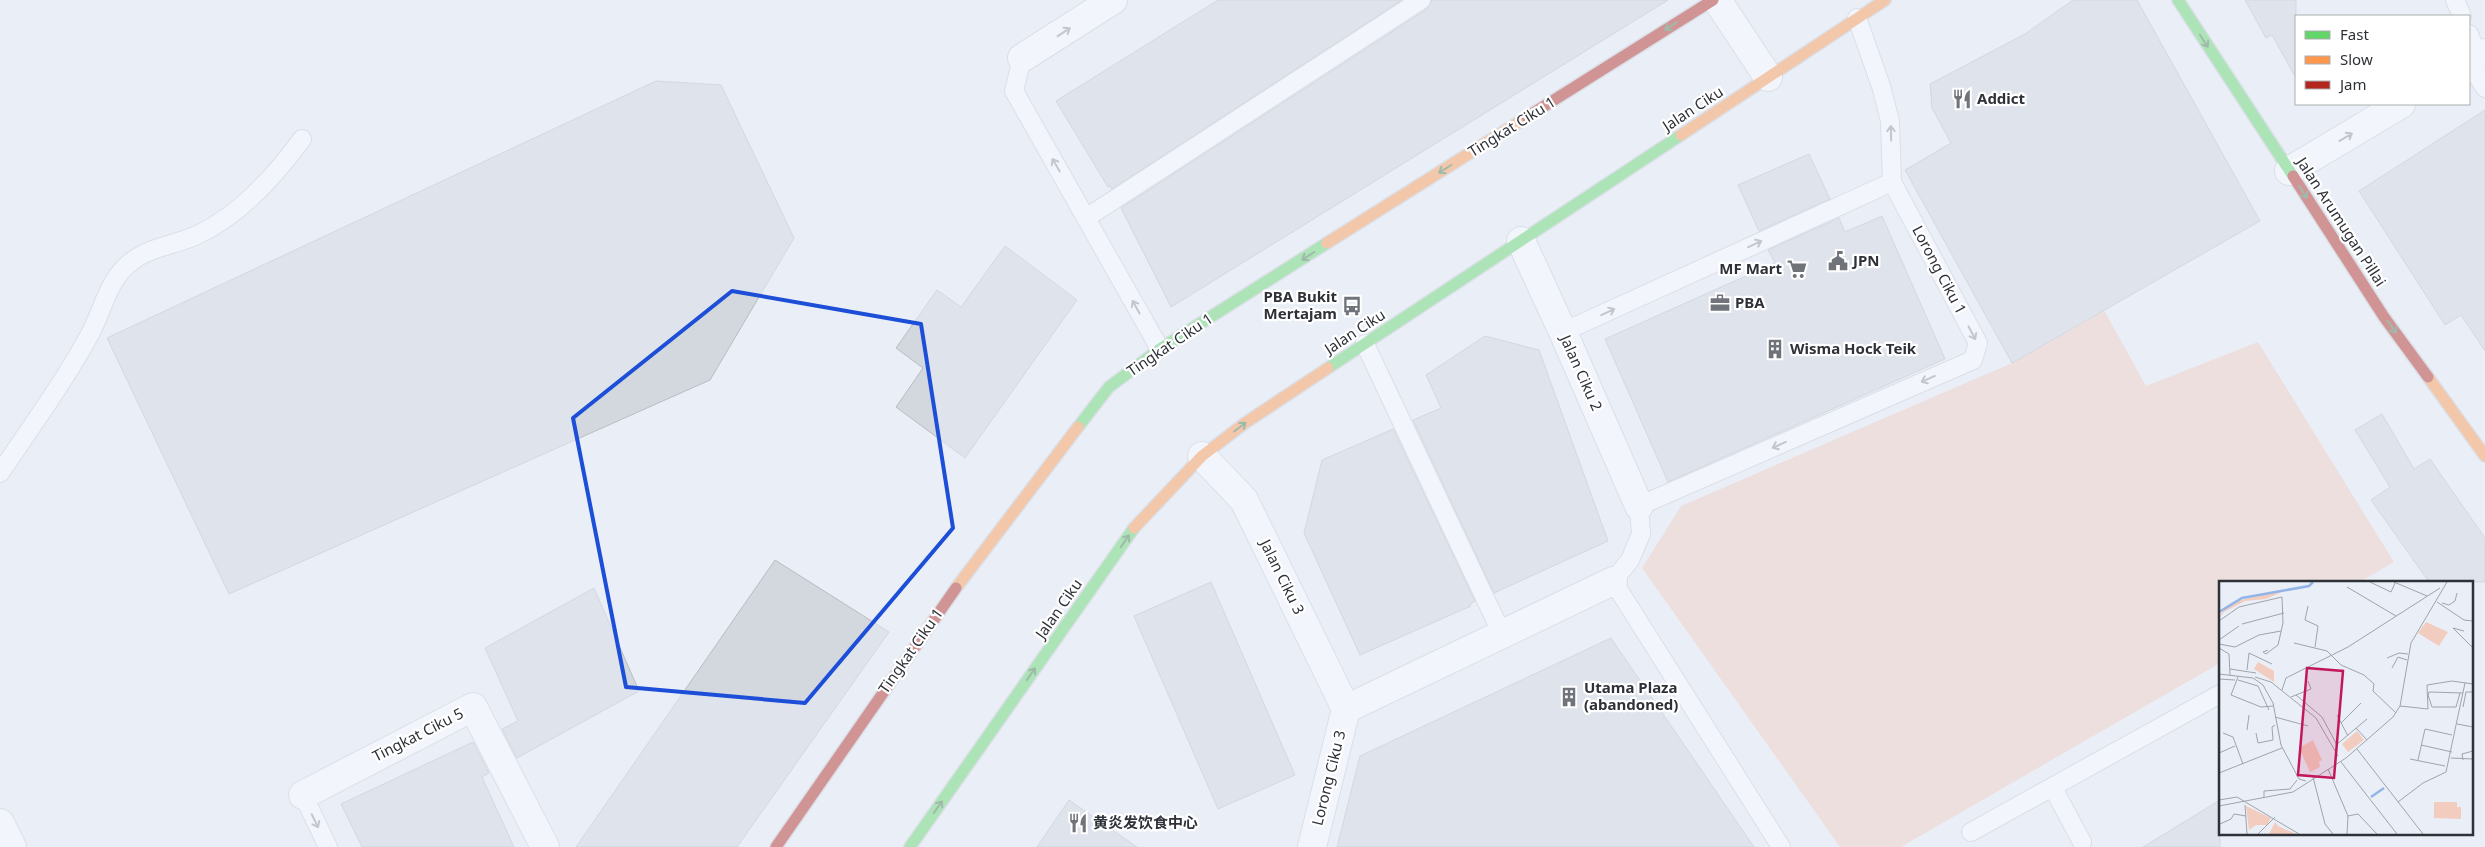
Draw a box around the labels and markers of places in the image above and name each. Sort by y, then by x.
restaurant icon: Addict [1951,88,1973,110]
place label: Addict [1977,88,2026,108]
public building icon: JPN [1827,250,1849,272]
place label: JPN [1851,250,1879,270]
place label: MF Mart [1719,258,1782,278]
supermarket icon: MF Mart [1786,258,1808,280]
place label: PBA Bukit Mertajam [1263,286,1337,323]
office icon: PBA [1709,292,1731,314]
place label: PBA [1735,292,1765,312]
bus stop icon: PBA Bukit Mertajam [1341,295,1363,317]
building icon: Wisma Hock Teik [1764,338,1786,360]
place label: Wisma Hock Teik [1790,338,1917,358]
place label: Utama Plaza (abandoned) [1584,677,1678,714]
building icon: Utama Plaza (abandoned) [1558,686,1580,708]
restaurant icon: 黄炎发饮食中心 [1067,812,1089,834]
place label: 黄炎发饮食中心 [1093,812,1198,832]

